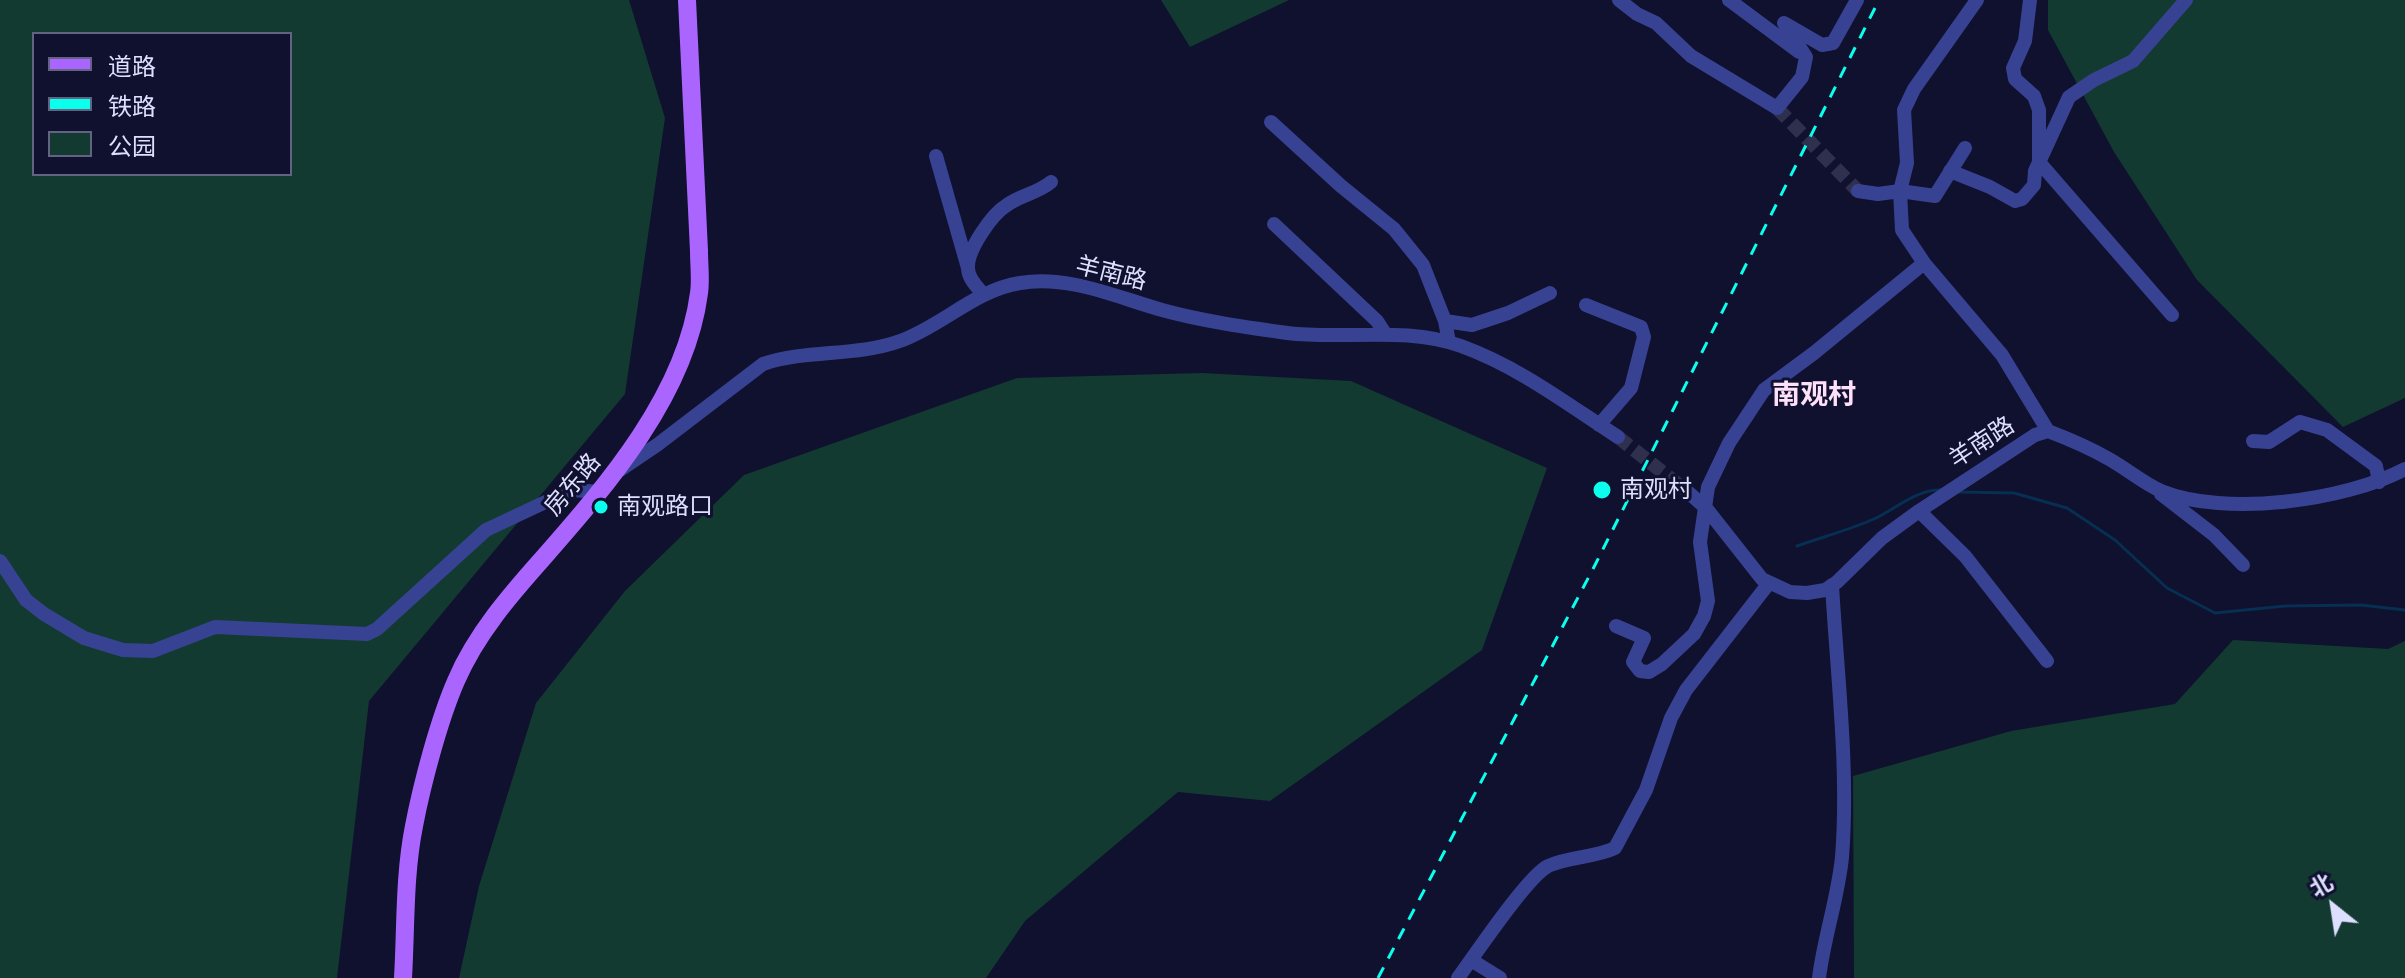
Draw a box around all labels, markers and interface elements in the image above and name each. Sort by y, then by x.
legend [32,32,292,176]
text: 道路 [108,51,156,82]
text: 铁路 [108,91,156,122]
text: 公园 [108,131,156,162]
street label: 羊南路 [1073,251,1149,297]
district label: 南观村 [1772,379,1856,413]
street label: 羊南路 [1944,411,2020,475]
street label: 房东路 [539,448,607,522]
place label: 南观村 [1620,476,1692,504]
marker: 南观村 [1591,479,1613,501]
place label: 南观路口 [617,493,713,521]
marker: 南观路口 [592,498,610,516]
north arrow [2293,866,2373,946]
text: 北 [2304,868,2338,903]

